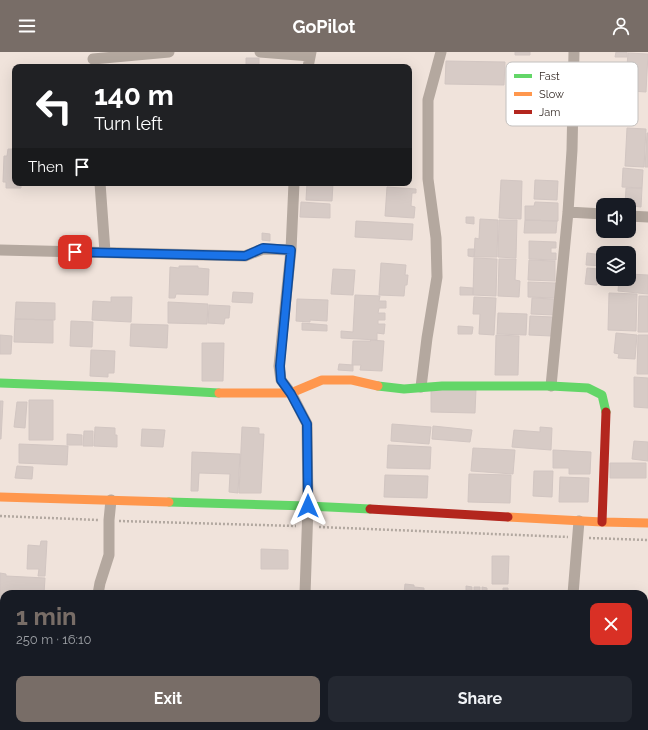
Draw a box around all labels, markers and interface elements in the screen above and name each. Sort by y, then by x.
icon: menu [16,15,38,37]
icon: person [610,15,632,37]
text: GoPilot [293,16,355,37]
legend [506,62,638,126]
text: Fast [539,70,560,83]
text: 140 m [94,79,174,112]
icon: left [28,80,80,132]
text: Slow [539,88,564,101]
text: Jam [539,106,560,119]
text: Turn left [94,113,163,134]
icon: arrive [71,156,93,178]
text: Then [28,158,63,176]
map controls [596,198,636,286]
button: sound [596,198,636,238]
pin [58,235,92,269]
icon: arrive [64,241,86,263]
button: layers [596,246,636,286]
position arrow [287,485,329,527]
text: 1 min [16,602,77,631]
button: close [590,603,632,645]
text: 250 m · 16:10 [16,632,92,647]
button: Exit [16,676,320,722]
button: Share [328,676,632,722]

